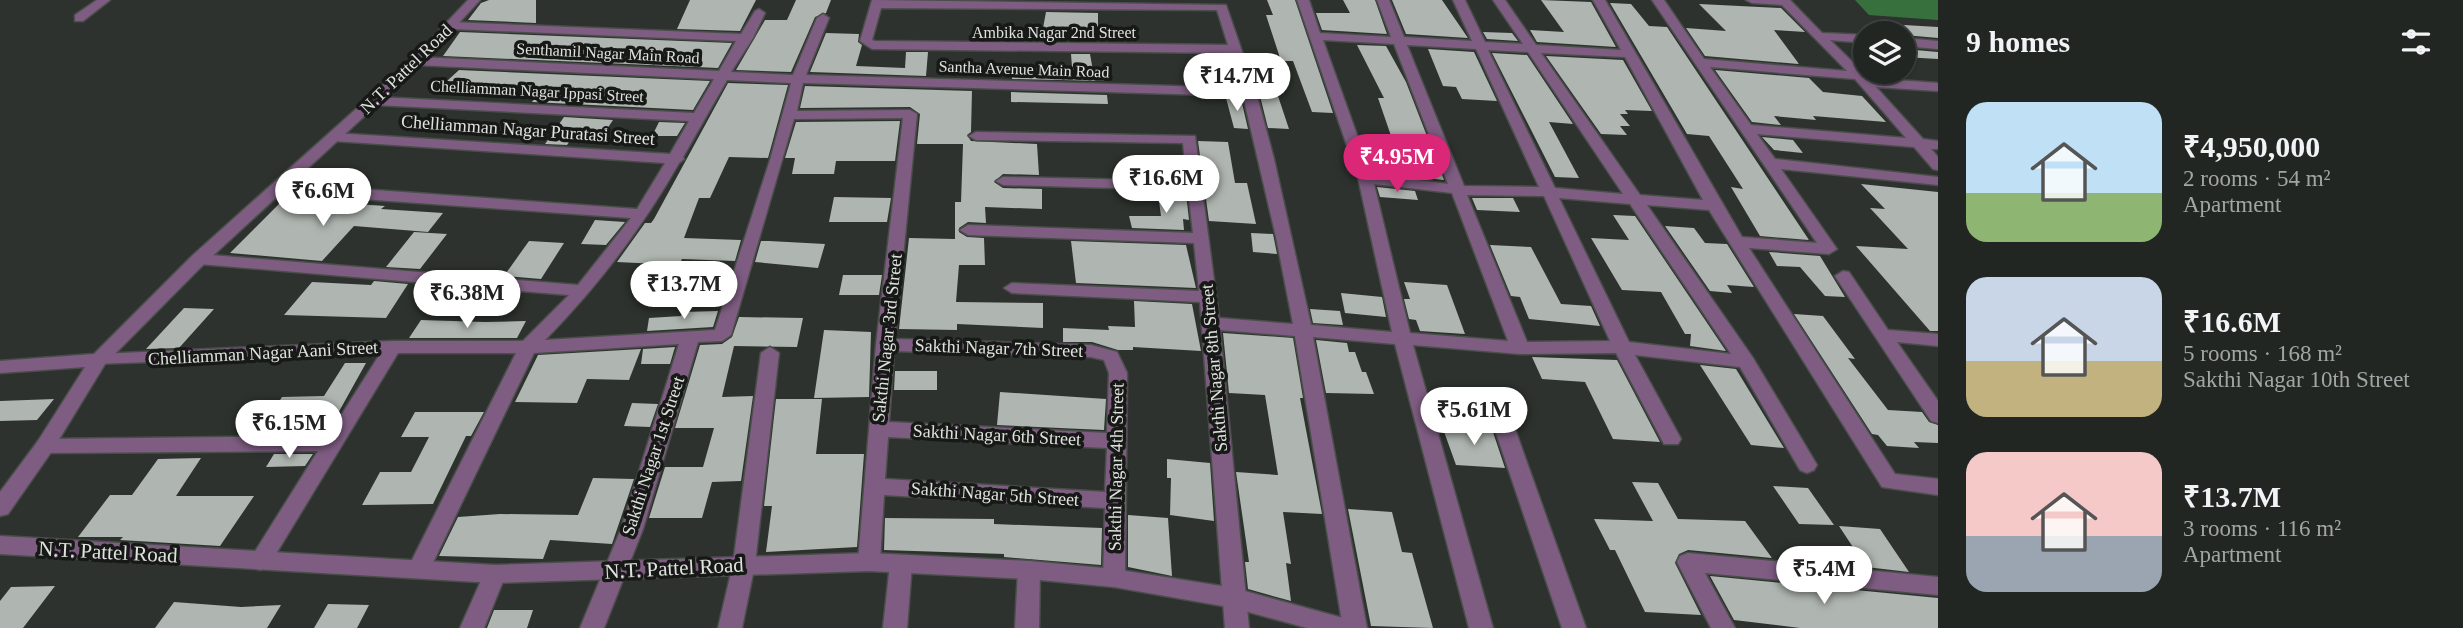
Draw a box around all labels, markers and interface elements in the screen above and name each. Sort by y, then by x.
street label: N.T. Pattel Road [356,20,456,118]
map controls [1853,21,1916,84]
button: layers [1853,21,1916,84]
icon: filters [2397,23,2435,61]
street label: Ambika Nagar 2nd Street [972,24,1137,42]
text: 9 homes [1966,25,2070,58]
street label: Senthamil Nagar Main Road [516,40,700,67]
pin: ₹14.7M [1180,54,1294,113]
street label: Santha Avenue Main Road [938,58,1110,80]
text: ₹14.7M [1199,63,1275,88]
street label: Chelliamman Nagar Ippasi Street [430,77,645,106]
street label: Chelliamman Nagar Puratasi Street [400,111,656,149]
icon: home [2022,130,2106,214]
text: ₹4,950,000 [2183,130,2320,163]
pin: ₹4.95M [1340,134,1454,194]
text: ₹4.95M [1359,144,1435,169]
pin: ₹16.6M [1109,156,1223,215]
text: ₹16.6M [1128,165,1204,190]
text: 2 rooms · 54 m² [2183,166,2330,191]
pin: ₹6.6M [274,168,372,228]
text: ₹6.6M [291,178,355,203]
text: Apartment [2183,192,2281,217]
street label: Sakthi Nagar 3rd Street [868,253,906,423]
pin: ₹13.7M [627,262,741,321]
pin: ₹6.38M [410,270,524,330]
text: ₹13.7M [646,271,722,296]
text: ₹6.38M [429,280,505,305]
street label: Sakthi Nagar 8th Street [1197,283,1231,453]
icon: home [2022,305,2106,389]
text: ₹16.6M [2183,305,2281,338]
street label: Sakthi Nagar 7th Street [914,335,1084,361]
street label: Chelliamman Nagar Aani Street [147,337,379,369]
text: 5 rooms · 168 m² [2183,341,2342,366]
text: Sakthi Nagar 10th Street [2183,367,2410,392]
street label: Sakthi Nagar 1st Street [618,374,688,538]
street label: Sakthi Nagar 4th Street [1105,383,1127,551]
pin: ₹5.61M [1417,388,1531,447]
text: ₹5.61M [1436,397,1512,422]
pin: ₹6.15M [232,400,346,460]
text: ₹6.15M [251,410,327,435]
street label: Sakthi Nagar 6th Street [912,421,1082,449]
street label: Sakthi Nagar 5th Street [910,478,1080,510]
icon: home [2022,480,2106,564]
text: ₹13.7M [2183,480,2281,513]
text: 3 rooms · 116 m² [2183,516,2341,541]
street label: N.T. Pattel Road [38,536,179,568]
text: Apartment [2183,542,2281,567]
pin: ₹5.4M [1775,546,1873,606]
street label: N.T. Pattel Road [604,552,745,584]
text: ₹5.4M [1792,556,1856,581]

